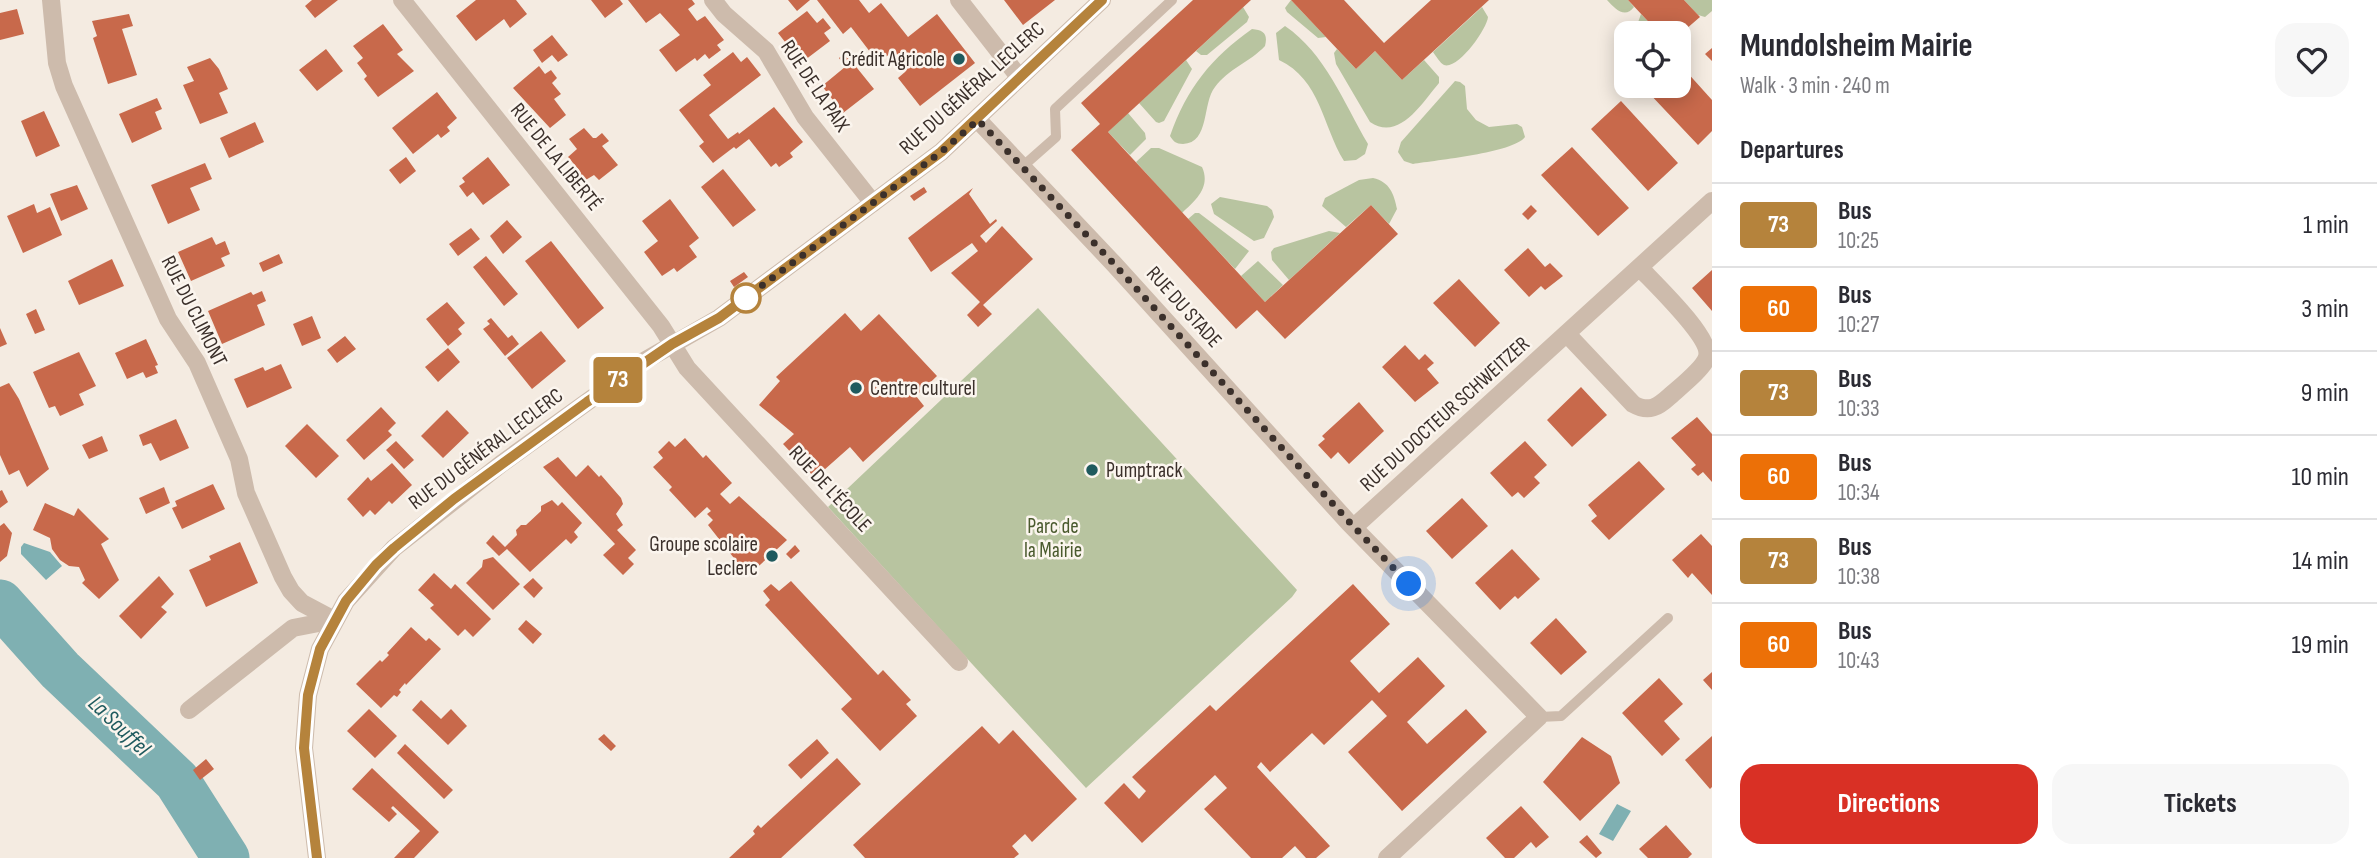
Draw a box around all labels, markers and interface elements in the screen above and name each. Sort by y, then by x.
street label: RUE DU GÉNÉRAL LECLERC [894,16,1050,160]
map controls [1614,21,1691,98]
button: locate [1614,21,1691,98]
button: heart [2275,23,2349,97]
text: Mundolsheim Mairie [1740,26,1973,66]
street label: RUE DE LA PAIX [775,35,855,137]
place label: Crédit Agricole [841,47,945,72]
marker: Crédit Agricole [951,51,967,67]
text: Walk · 3 min · 240 m [1740,72,1890,100]
street label: RUE DE LA LIBERTÉ [505,98,607,216]
text: Departures [1740,135,1844,166]
text: Bus [1838,196,1872,227]
text: 73 [1768,210,1789,239]
text: 1 min [2303,210,2349,241]
text: 10:25 [1838,227,1879,255]
street label: RUE DU CLIMONT [156,252,233,371]
street label: RUE DU STADE [1141,261,1227,353]
text: Bus [1838,280,1872,311]
unlabelled marker [731,283,761,313]
text: 60 [1767,294,1790,323]
text: 3 min [2301,294,2349,325]
text: 10:27 [1838,311,1879,339]
street label: RUE DU DOCTEUR SCHWEITZER [1355,331,1535,497]
line badge: 73 [586,357,650,403]
text: Bus [1838,364,1872,395]
text: 73 [607,365,629,394]
place label: Centre culturel [870,376,976,401]
text: 73 [1768,378,1789,407]
text: 9 min [2301,378,2349,409]
marker: Centre culturel [848,380,864,396]
street label: RUE DU GÉNÉRAL LECLERC [404,383,568,515]
text: 10:33 [1838,395,1880,423]
street label: RUE DE L'ÉCOLE [784,440,876,538]
text: Bus [1838,448,1872,479]
place label: Pumptrack [1106,458,1182,483]
marker: Pumptrack [1084,462,1100,478]
text: 60 [1767,462,1790,491]
text: 10 min [2292,462,2349,493]
text: 10:34 [1838,479,1880,507]
park label: Parc de la Mairie [1024,514,1082,563]
place label: Groupe scolaire Leclerc [649,532,758,581]
text: Bus [1838,532,1872,563]
text: 73 [1768,546,1789,575]
text: 14 min [2292,546,2349,577]
marker: Groupe scolaire Leclerc [764,548,780,564]
text: 10:38 [1838,563,1880,591]
your location [1391,566,1426,601]
text: Bus [1838,616,1872,647]
text: 60 [1767,630,1790,659]
text: 19 min [2292,630,2349,661]
text: 10:43 [1838,647,1880,675]
water label: La Souffel [82,690,156,763]
button: Directions [1740,764,2038,844]
button: Tickets [2052,764,2349,844]

